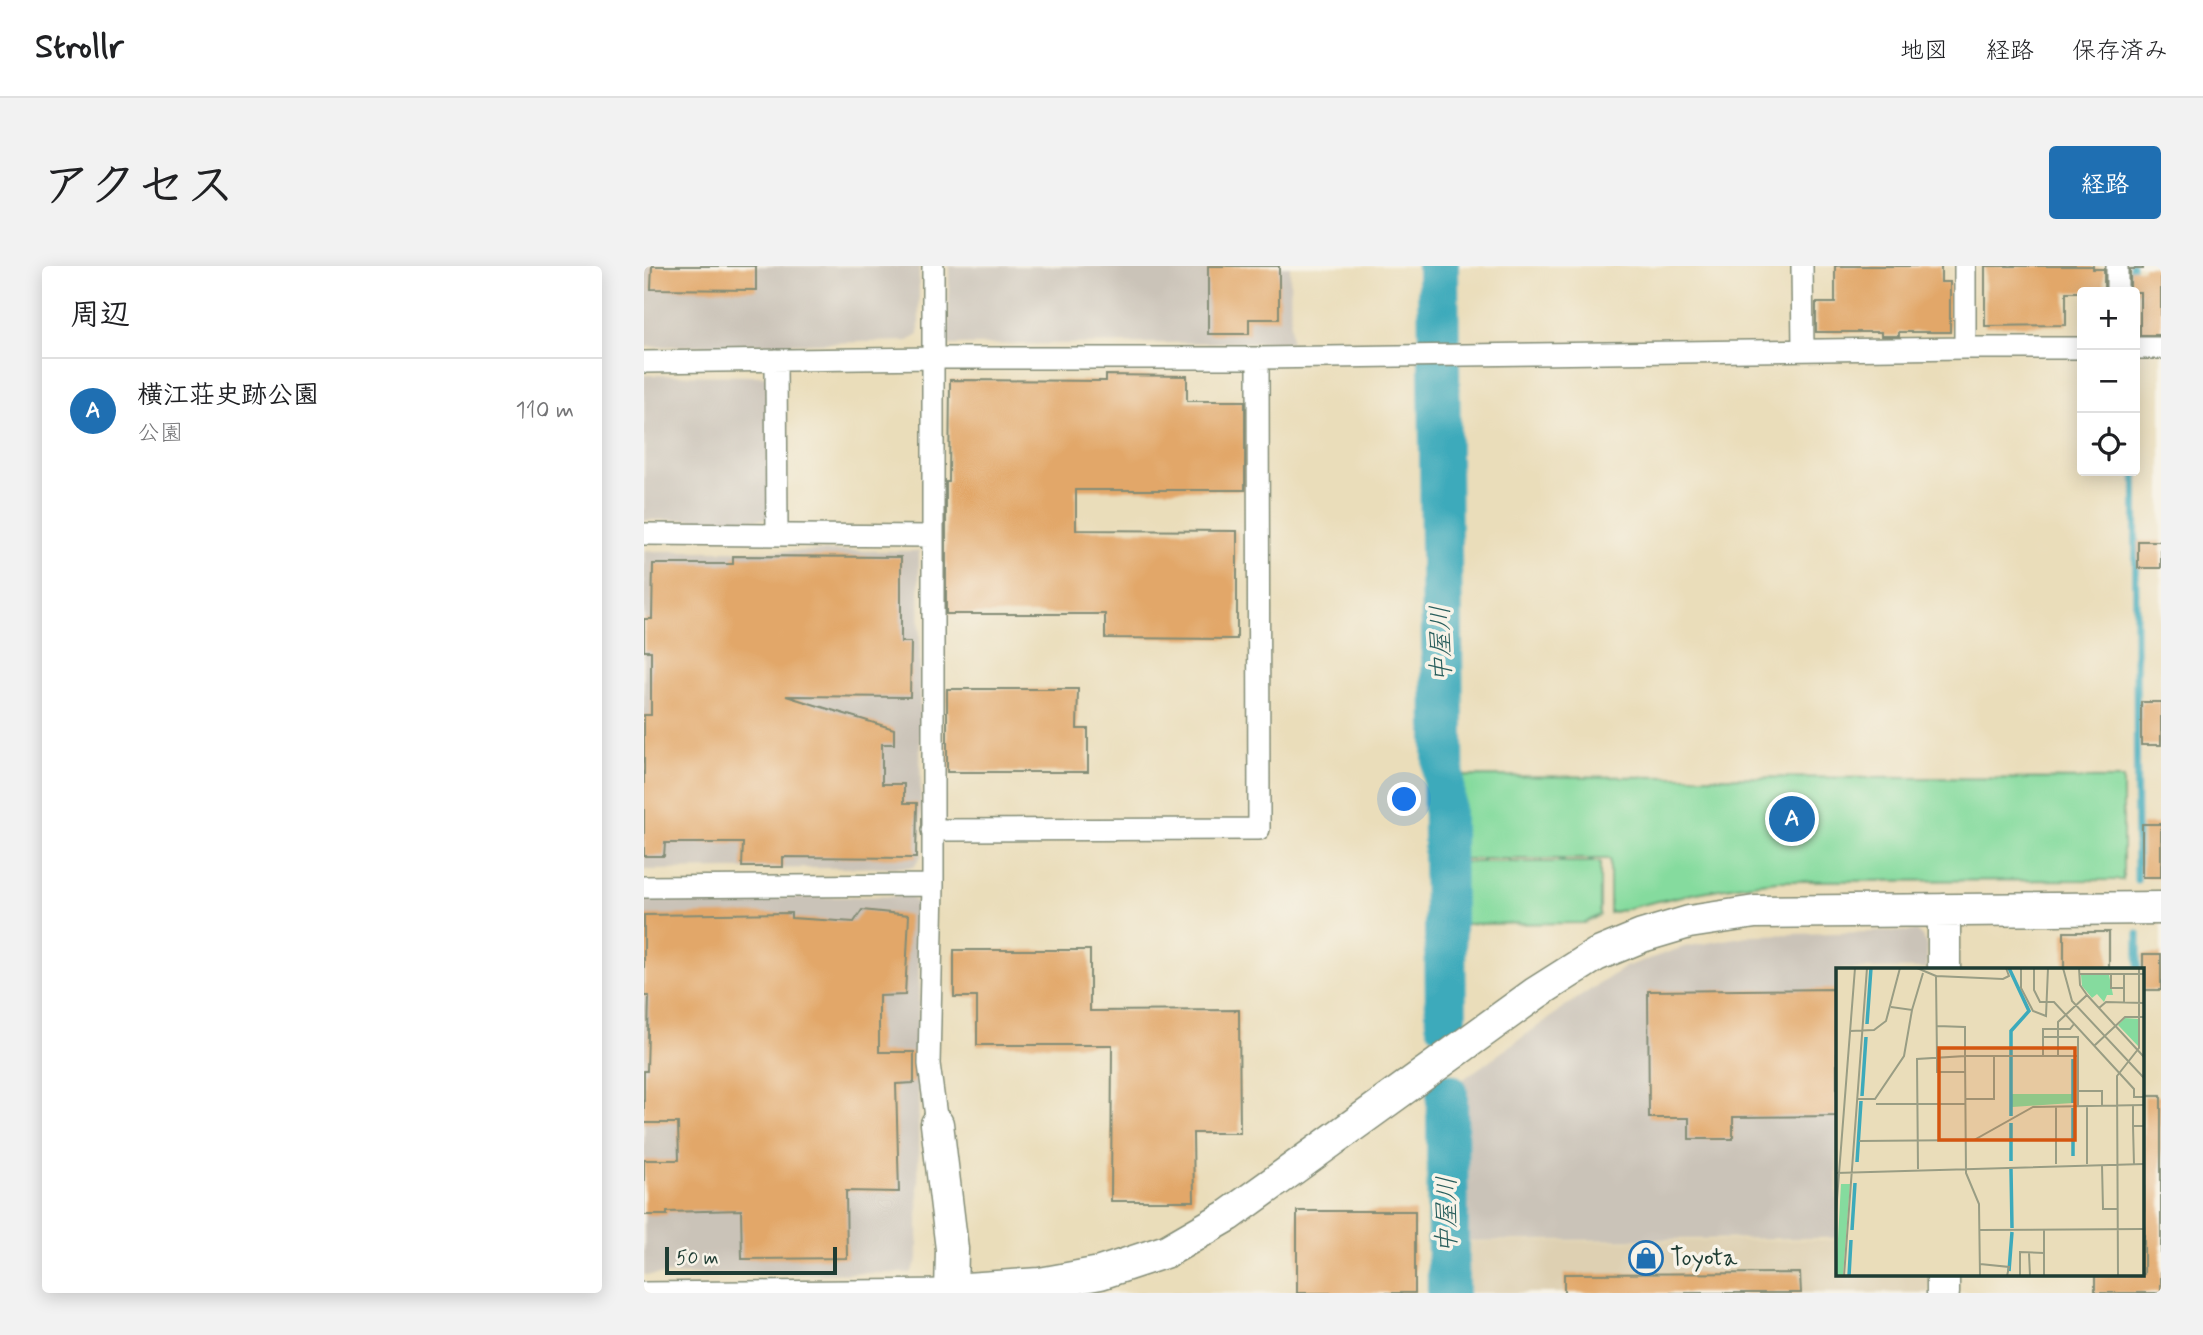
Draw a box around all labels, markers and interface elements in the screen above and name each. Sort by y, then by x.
text: Strollr [35,26,124,70]
text: 地図 [1900,36,1948,67]
text: 経路 [1986,36,2034,67]
text: 保存済み [2072,36,2168,67]
button: 経路 [2049,146,2161,219]
text: アクセス [42,155,235,220]
map controls [2077,287,2140,476]
button: + [2077,287,2140,350]
text: 周辺 [70,296,130,335]
button: − [2077,350,2140,413]
text: 横江荘史跡公園 [137,379,319,413]
text: A [85,396,101,426]
text: 110 m [515,396,574,426]
button: locate [2077,413,2140,476]
text: 公園 [137,419,183,449]
water label: 中屋川 [1424,605,1460,683]
your location [1387,782,1421,816]
pin: A [1769,793,1815,845]
inset map [1836,968,2144,1276]
water label: 中屋川 [1431,1176,1465,1254]
shop icon: Toyota [1627,1239,1665,1277]
place label: Toyota [1670,1243,1738,1274]
scale bar [665,1244,836,1276]
text: 50 m [676,1246,719,1271]

